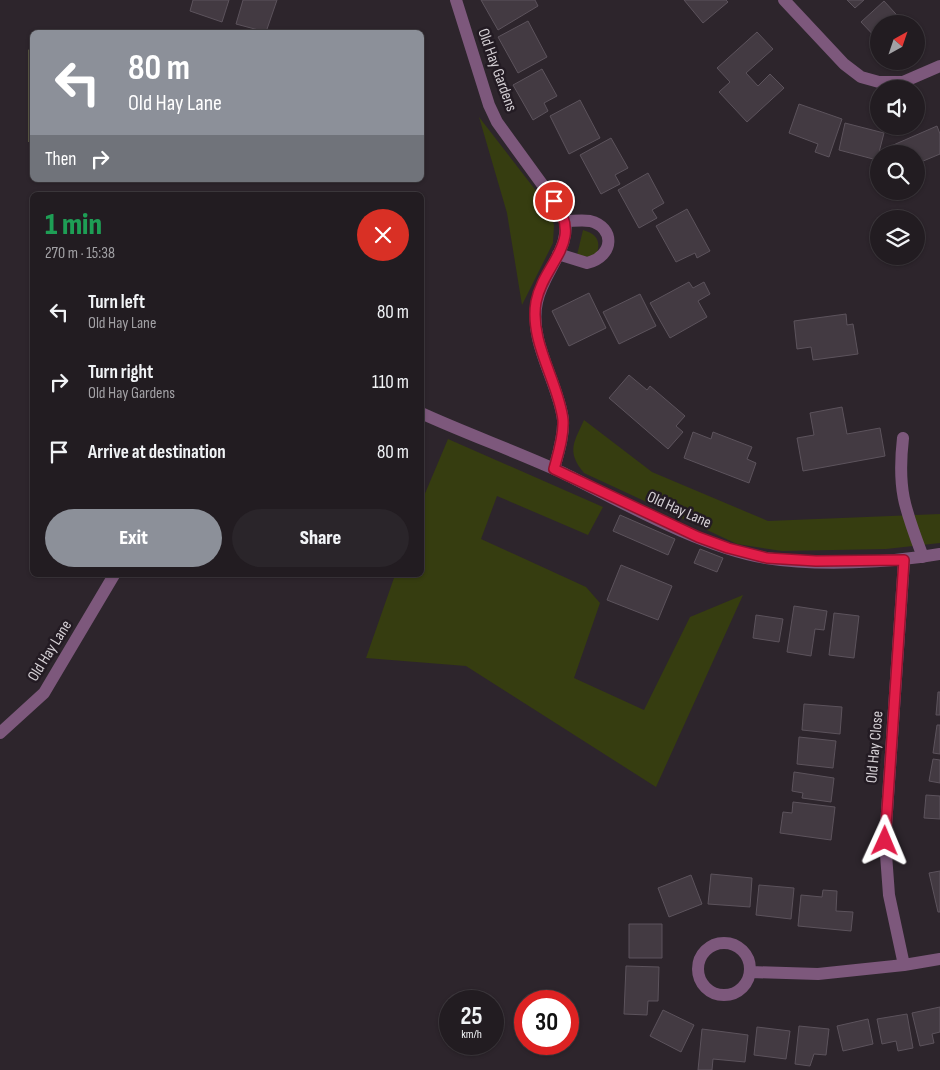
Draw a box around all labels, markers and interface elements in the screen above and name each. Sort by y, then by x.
north arrow [870,15,925,70]
map controls [870,15,925,265]
street label: Old Hay Gardens [473,26,521,114]
text: 80 m [128,47,190,90]
icon: left [45,50,110,115]
button: sound [870,80,925,135]
text: Old Hay Lane [128,90,222,117]
icon: right [86,145,114,173]
button: search [870,145,925,200]
text: Then [45,148,76,171]
pin [533,180,575,222]
icon: arrive [540,187,568,215]
text: 1 min [45,207,102,243]
button: close [357,209,409,261]
button: layers [870,210,925,265]
text: 270 m · 15:38 [45,244,115,263]
text: Turn left [88,291,145,314]
icon: left [45,298,73,326]
text: 80 m [377,301,409,324]
text: Old Hay Lane [88,314,156,333]
text: Turn right [88,361,153,384]
icon: right [45,368,73,396]
text: 110 m [372,371,409,394]
text: Old Hay Gardens [88,384,175,403]
icon: arrive [45,438,73,466]
text: Arrive at destination [88,441,226,464]
text: 80 m [377,441,409,464]
street label: Old Hay Lane [644,487,714,533]
button: Exit [45,509,222,567]
button: Share [232,509,409,567]
street label: Old Hay Lane [24,617,76,685]
street label: Old Hay Close [862,710,888,784]
position arrow [858,814,910,866]
speed limit sign: 30 [514,990,579,1055]
text: 25 [461,1001,482,1032]
text: km/h [461,1027,482,1042]

